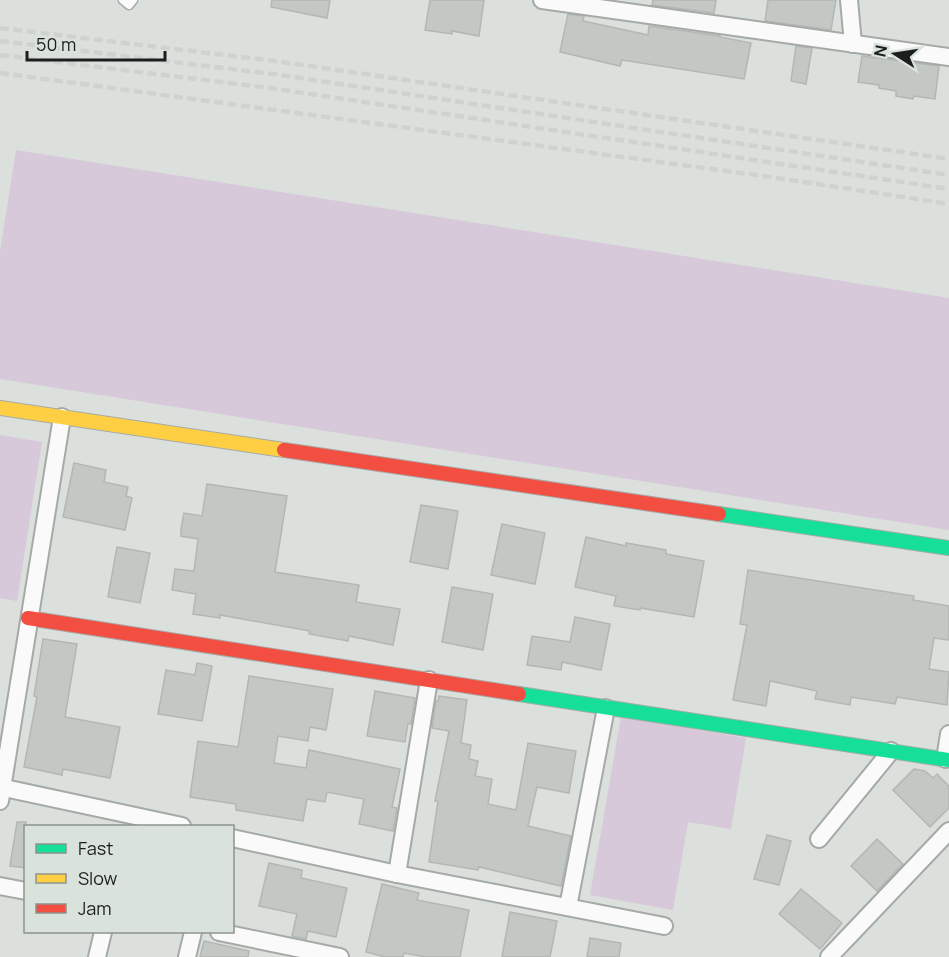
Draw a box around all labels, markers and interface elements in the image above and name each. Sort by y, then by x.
scale bar [27,24,165,62]
north arrow [865,24,925,84]
text: 50 m [36,32,76,56]
text: N [868,43,892,59]
legend [24,825,234,933]
text: Fast [78,836,113,860]
text: Slow [78,866,118,890]
text: Jam [78,896,112,920]

